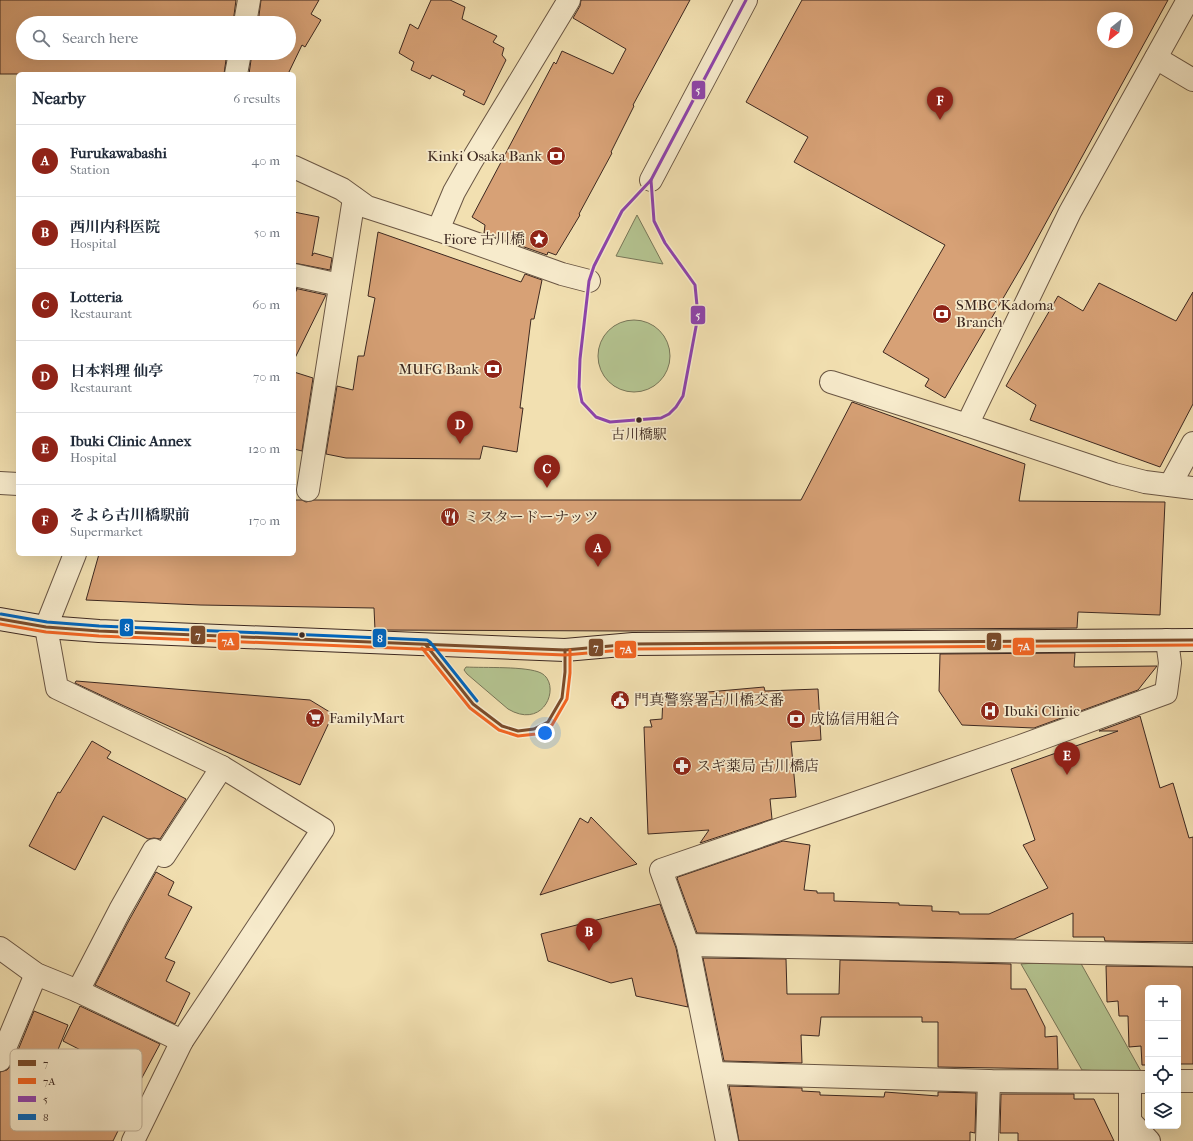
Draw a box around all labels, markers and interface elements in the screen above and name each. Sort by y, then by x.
north arrow [1097,12,1133,48]
search box [16,16,296,60]
icon: search [30,27,52,49]
text: Search here [62,29,138,47]
line badge: 5 [691,80,706,100]
text: 5 [696,84,701,97]
pin: F [927,87,953,120]
text: Nearby [32,88,86,108]
text: 6 results [233,91,280,106]
text: Furukawabashi [70,144,167,162]
bank icon: Kinki Osaka Bank [545,145,567,167]
place label: Kinki Osaka Bank [427,147,542,165]
text: A [41,153,49,168]
text: 40 m [252,153,280,168]
text: Station [70,162,110,177]
text: 西川内科医院 [70,218,160,236]
text: B [41,225,49,240]
text: 50 m [254,225,280,240]
place icon: Fiore 古川橋 [528,228,550,250]
place label: Fiore 古川橋 [443,230,525,248]
text: Hospital [70,236,117,251]
text: Lotteria [70,288,123,306]
place label: SMBC Kadoma Branch [956,296,1055,331]
text: C [41,297,49,312]
text: 60 m [252,297,280,312]
bank icon: SMBC Kadoma Branch [931,303,953,325]
line badge: 5 [690,305,706,325]
text: Restaurant [70,306,132,321]
text: 5 [696,309,701,322]
bank icon: MUFG Bank [482,358,504,380]
place label: MUFG Bank [399,360,479,378]
text: 日本料理 仙亭 [70,362,163,380]
text: D [40,369,50,384]
text: 70 m [253,369,280,384]
text: Restaurant [70,380,132,395]
pin: D [447,411,473,444]
marker: 古川橋駅 [634,415,644,425]
place label: 古川橋駅 [611,426,667,443]
text: Ibuki Clinic Annex [70,432,191,450]
text: E [41,441,49,456]
text: 120 m [248,441,280,456]
text: Hospital [70,450,117,465]
pin: C [534,455,560,488]
text: そよら古川橋駅前 [70,506,190,524]
restaurant icon: ミスタードーナッツ [439,506,461,528]
place label: ミスタードーナッツ [464,508,599,526]
text: F [42,513,48,528]
text: 170 m [248,513,280,528]
text: Supermarket [70,524,143,539]
pin: A [585,534,611,567]
line badge: 8 [119,618,134,637]
text: 8 [124,621,130,634]
line badge: 7 [190,625,206,645]
line badge: 8 [372,628,387,648]
text: 7 [194,629,201,642]
unlabelled marker [297,630,307,640]
line badge: 7A [217,632,240,651]
text: 8 [377,632,383,645]
line badge: 7 [986,632,1002,651]
text: 7A [221,635,235,648]
text: 7 [990,635,997,648]
line badge: 7A [1012,637,1035,656]
line badge: 7 [588,638,604,657]
line badge: 7A [614,640,637,659]
text: 7A [1017,640,1031,653]
text: 7 [592,641,599,654]
text: 7A [619,643,633,656]
public building icon: 門真警察署古川橋交番 [609,689,631,711]
place label: 門真警察署古川橋交番 [634,691,784,709]
hospital icon: Ibuki Clinic [979,700,1001,722]
place label: Ibuki Clinic [1004,702,1080,720]
supermarket icon: FamilyMart [304,707,326,729]
bank icon: 成協信用組合 [785,708,807,730]
place label: FamilyMart [329,709,405,727]
place label: 成協信用組合 [810,710,900,728]
your location [535,723,555,743]
pin: E [1054,742,1080,775]
pharmacy icon: スギ薬局 古川橋店 [671,755,693,777]
place label: スギ薬局 古川橋店 [696,757,819,775]
pin: B [576,918,602,951]
map controls [1145,985,1181,1129]
button: + [1145,985,1181,1021]
button: − [1145,1021,1181,1057]
legend [10,1049,142,1131]
text: 7 [43,1057,48,1070]
button: locate [1145,1057,1181,1093]
text: 7A [43,1075,56,1088]
text: 5 [43,1093,48,1106]
button: layers [1145,1093,1181,1129]
text: 8 [43,1111,49,1124]

